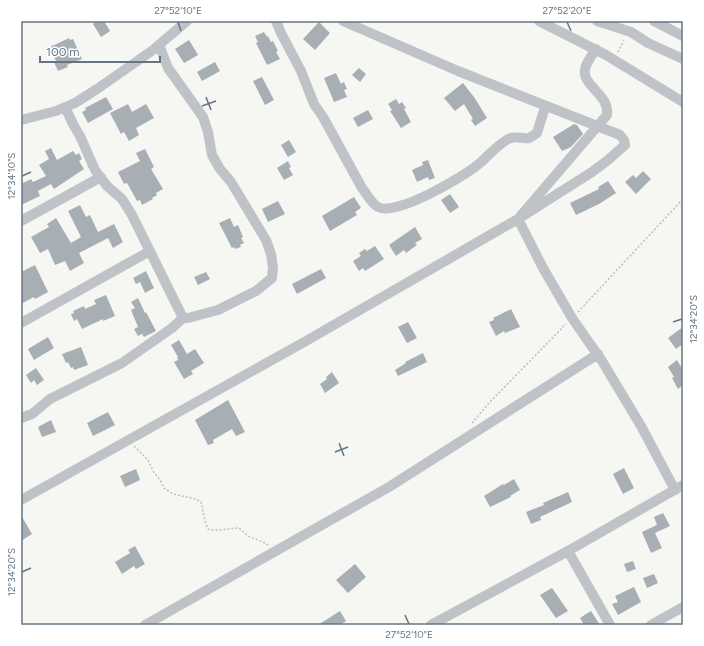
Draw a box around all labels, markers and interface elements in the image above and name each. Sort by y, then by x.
text: 27°52'10"E [154,4,202,17]
text: 27°52'20"E [542,4,592,17]
scale bar [40,38,160,64]
text: 100 m [46,45,80,59]
text: 12°34'10"S [5,153,18,199]
text: 12°34'20"S [687,295,700,343]
text: 12°34'20"S [5,548,18,596]
text: 27°52'10"E [385,628,433,641]

